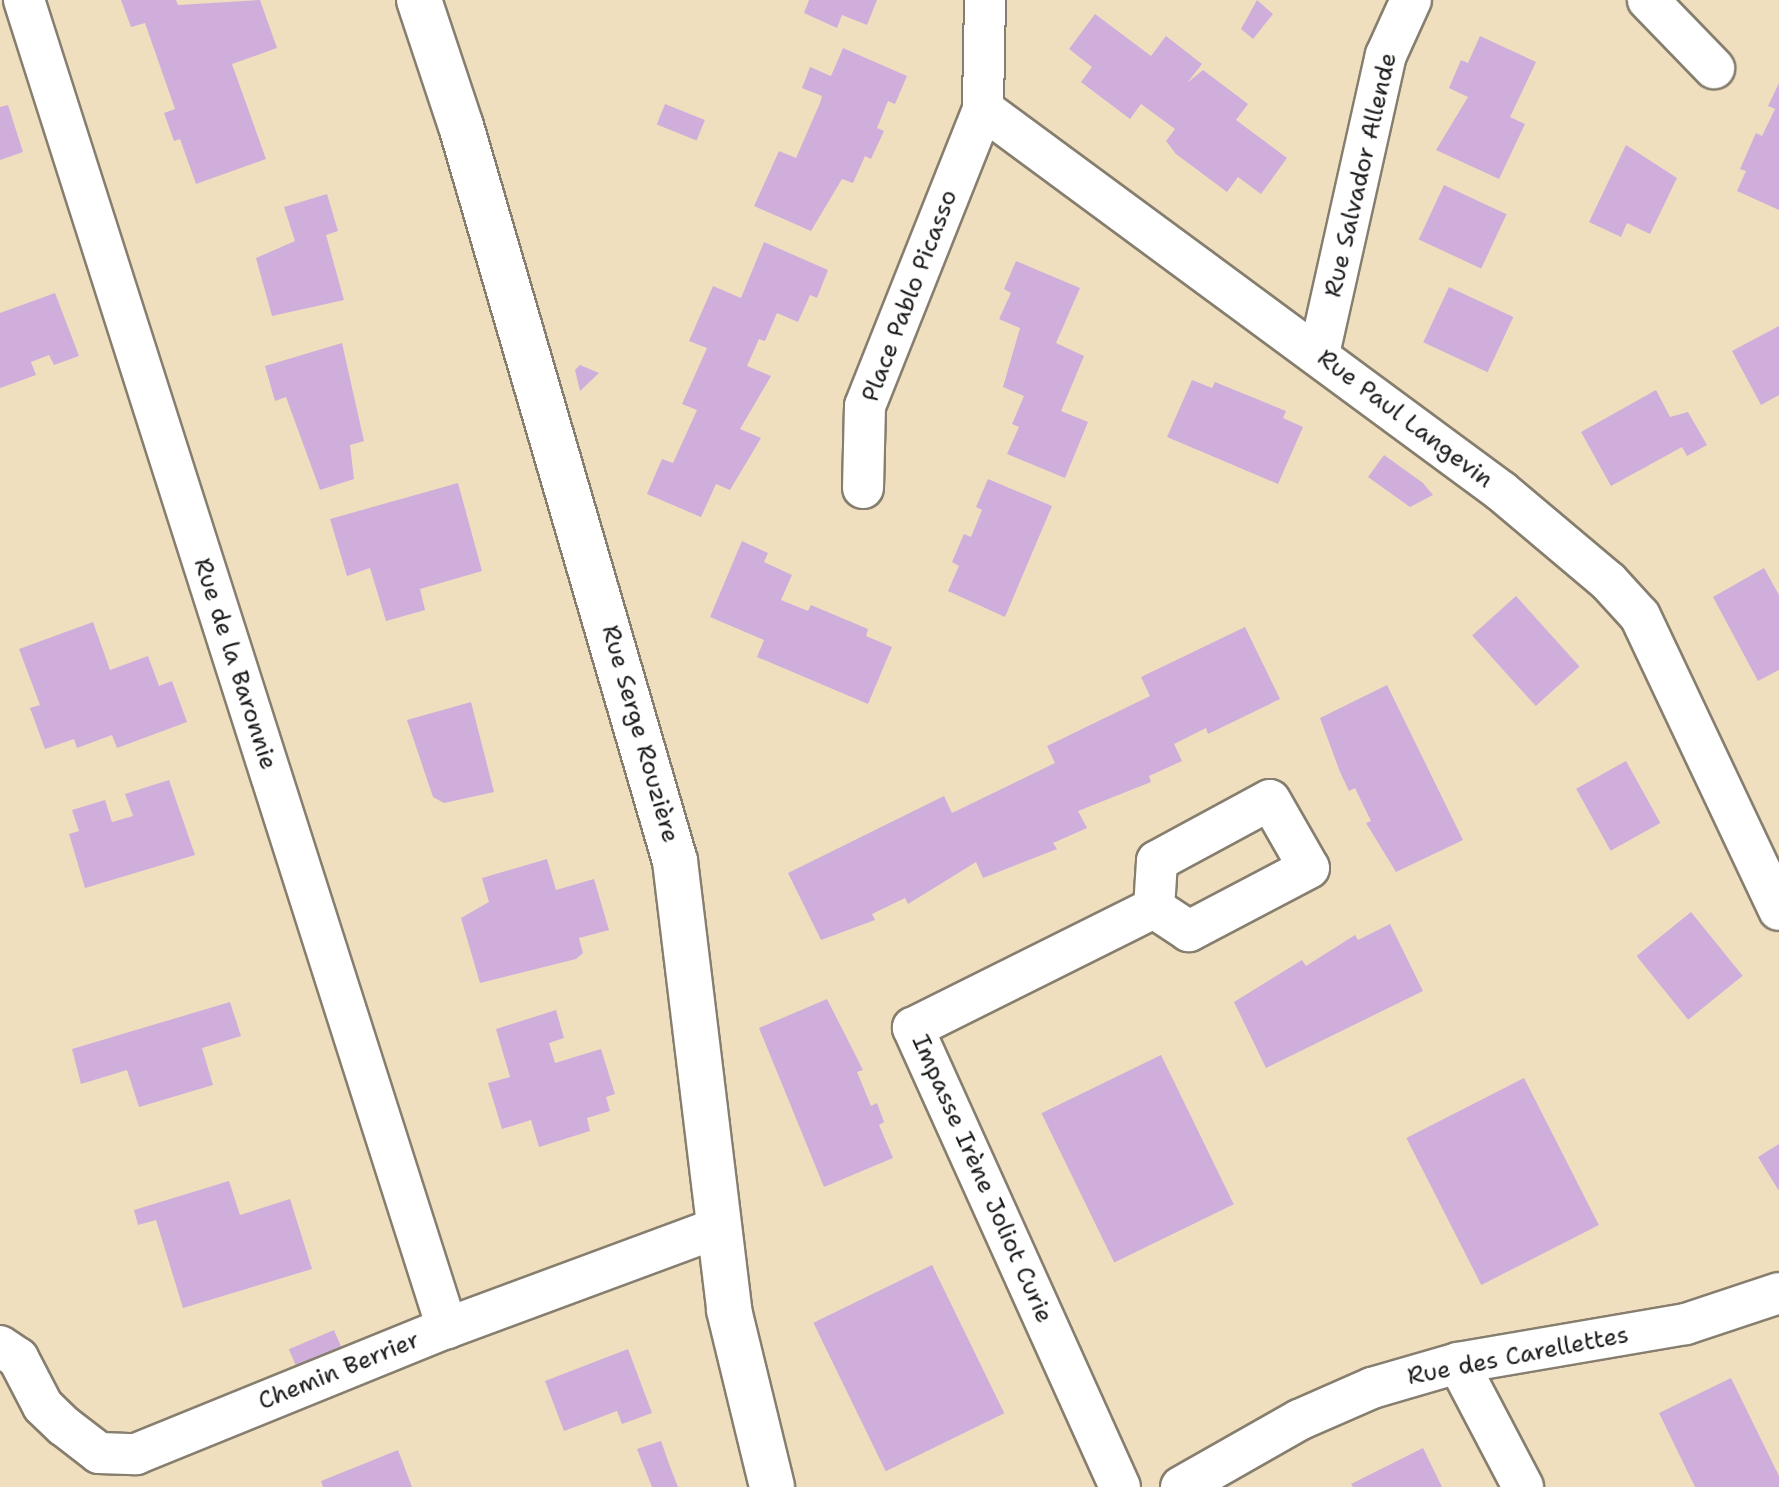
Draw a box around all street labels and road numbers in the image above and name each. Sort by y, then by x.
street label: Rue Salvador Allende [1319,50,1403,300]
street label: Place Pablo Picasso [856,186,964,406]
street label: Rue Paul Langevin [1312,344,1498,494]
street label: Rue de la Baronnie [187,555,283,773]
street label: Rue Serge Rouzière [595,622,685,846]
street label: Impasse Irène Joliot Curie [905,1031,1059,1327]
street label: Rue des Carellettes [1405,1320,1631,1392]
street label: Chemin Berrier [254,1326,424,1416]

